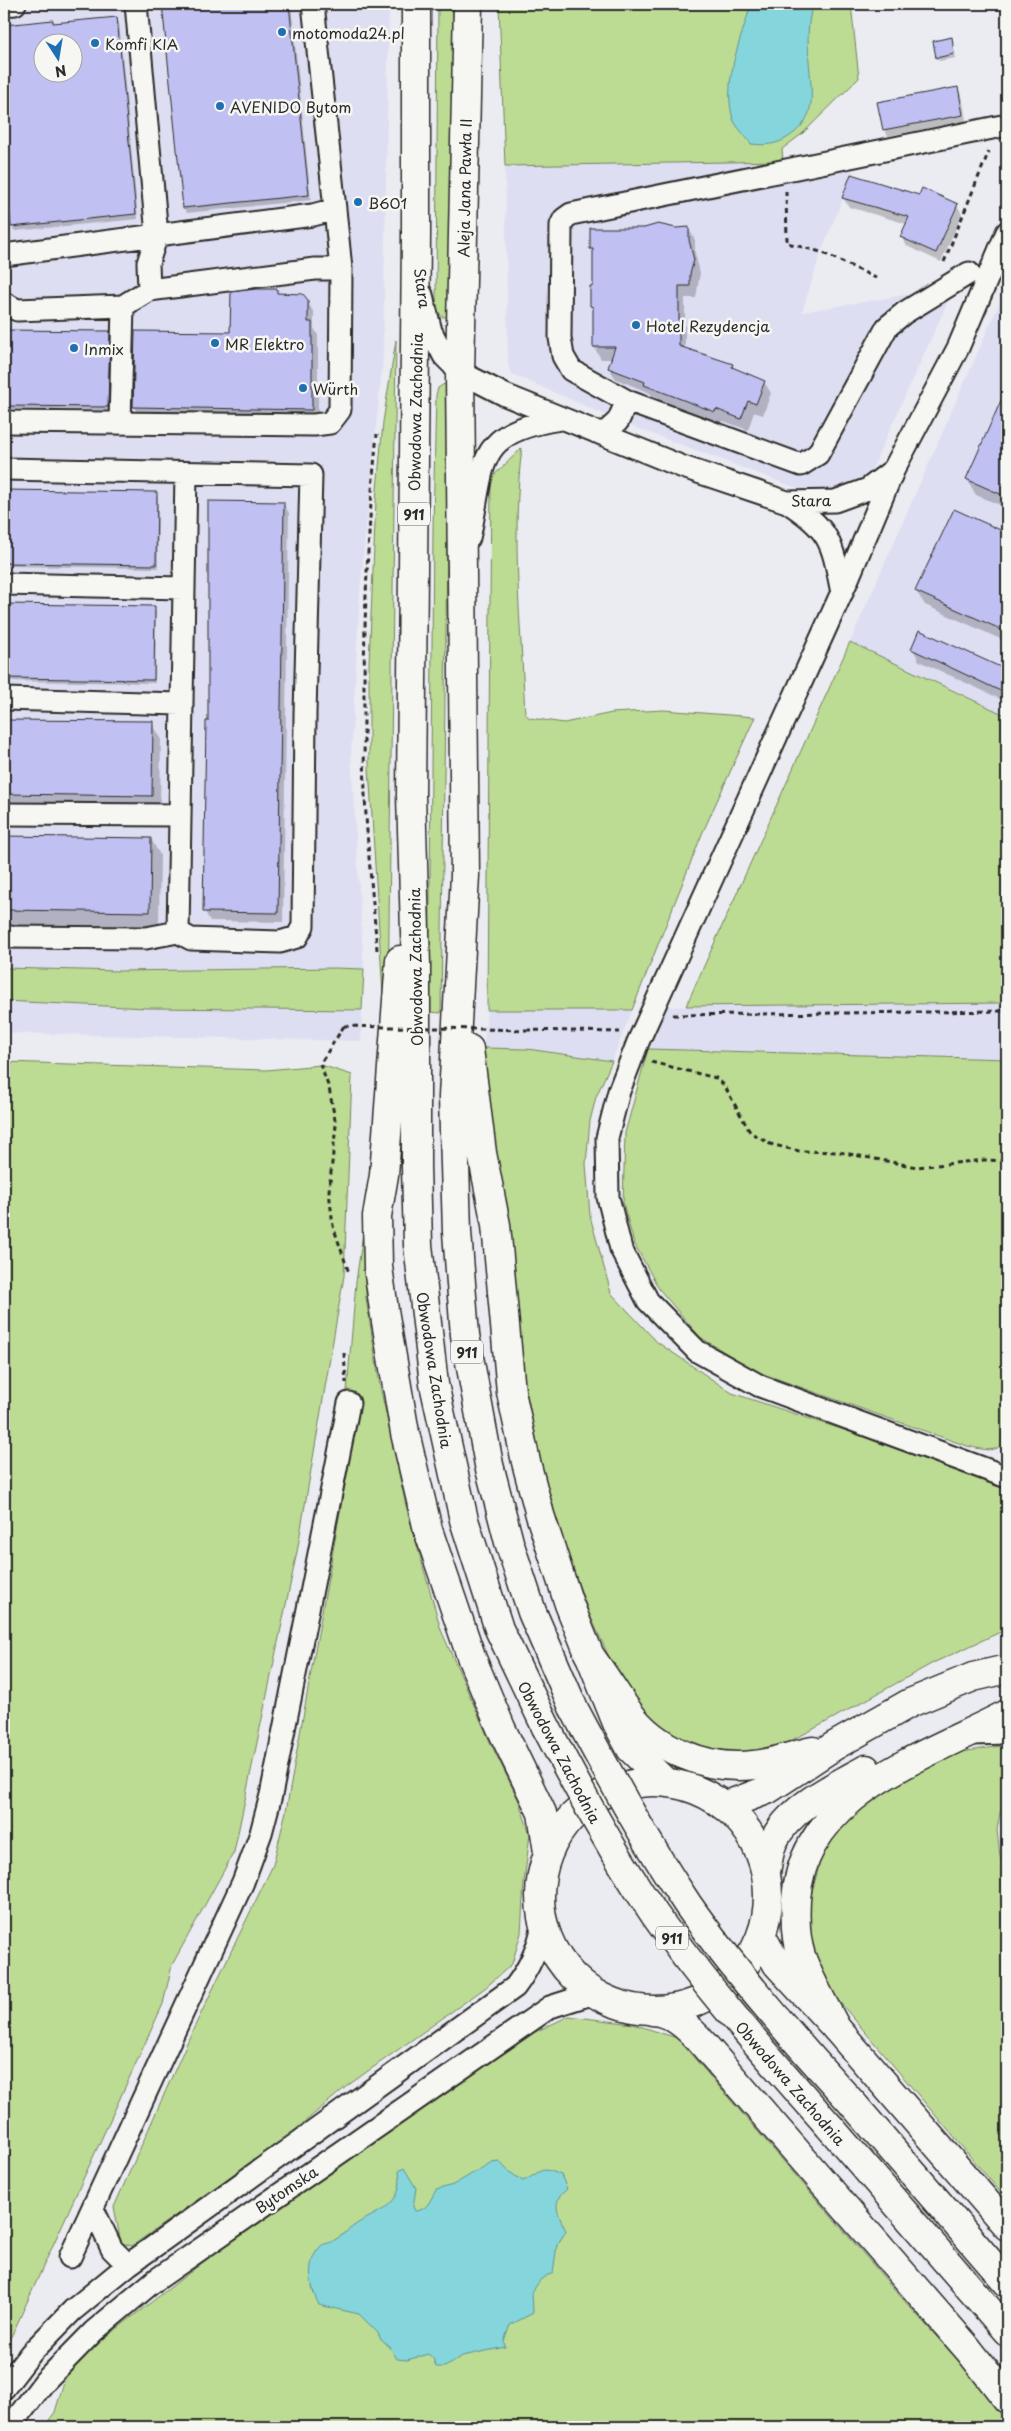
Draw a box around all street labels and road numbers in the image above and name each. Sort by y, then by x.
street label: Aleja Jana Pawła II [451,118,477,258]
street label: Stara [409,266,437,310]
street label: Obwodowa Zachodnia [402,332,428,491]
street label: Stara [791,488,832,512]
road number: 911 [398,502,430,526]
street label: Obwodowa Zachodnia [402,887,428,1046]
street label: Obwodowa Zachodnia [411,1290,459,1450]
road number: 911 [451,1340,483,1364]
street label: Obwodowa Zachodnia [513,1677,607,1827]
road number: 911 [656,1926,688,1950]
street label: Obwodowa Zachodnia [730,2016,852,2150]
street label: Bytomska [250,2159,322,2218]

